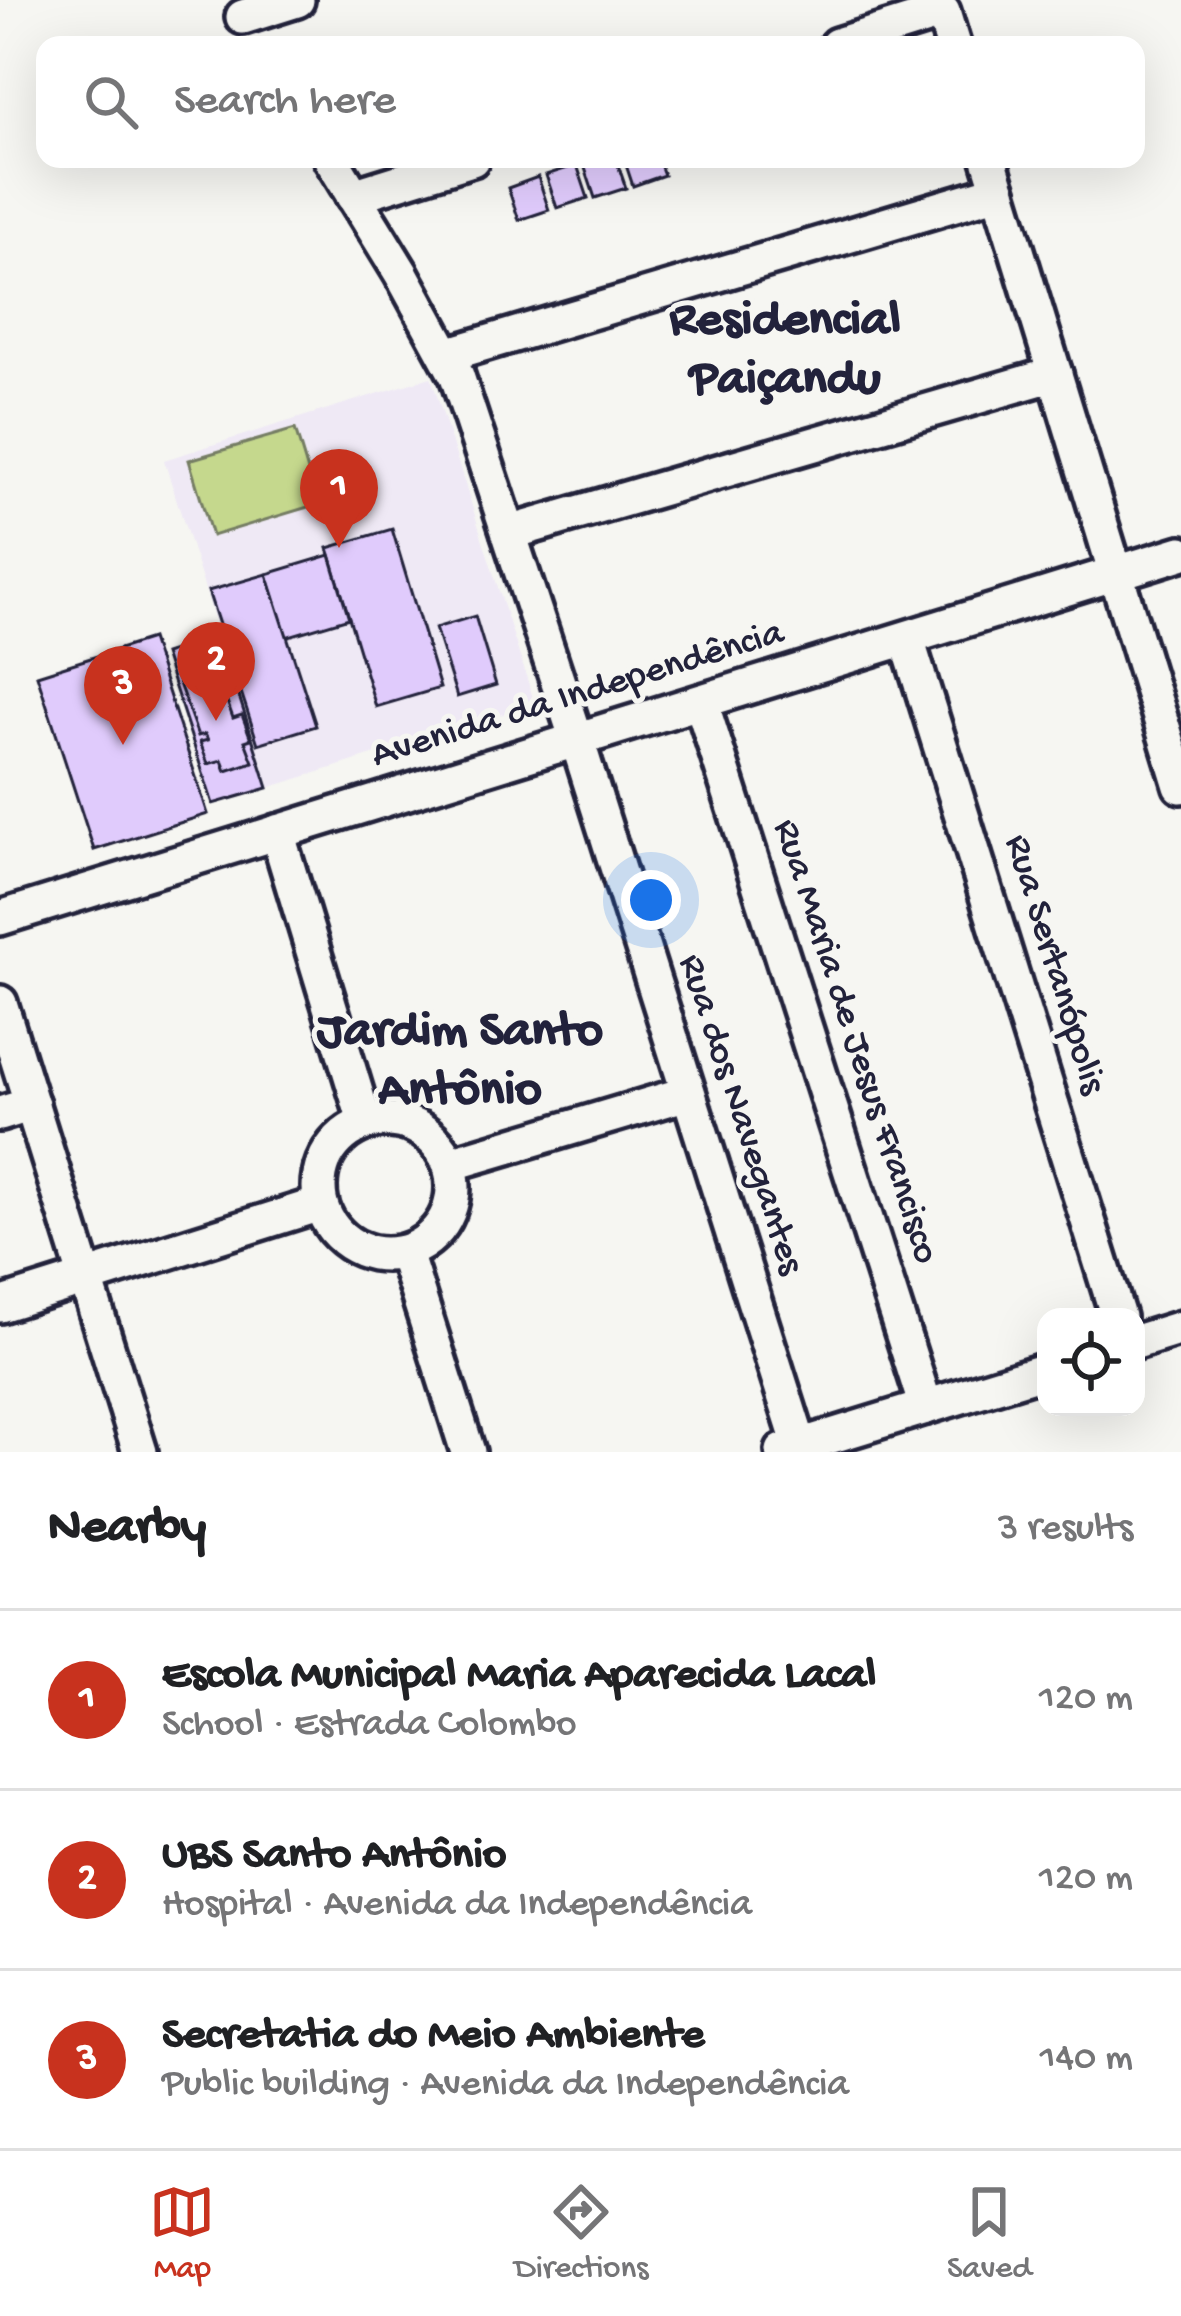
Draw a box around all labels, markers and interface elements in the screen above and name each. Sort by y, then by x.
search box [36,36,1145,168]
icon: search [78,69,144,135]
text: Search here [174,76,396,129]
district label: Residencial Paiçandu [669,293,901,412]
pin: 1 [300,449,378,548]
street label: Avenida da Independência [366,611,791,781]
pin: 2 [177,622,255,721]
pin: 3 [84,646,162,745]
street label: Rua Maria de Jesus Francisco [760,814,948,1270]
street label: Rua Sertanópolis [992,830,1115,1102]
your location [621,870,681,930]
street label: Rua dos Navegantes [666,949,813,1282]
district label: Jardim Santo Antônio [316,1004,604,1123]
map controls [1037,1308,1145,1416]
button: locate [1037,1308,1145,1416]
text: Nearby [48,1500,206,1560]
text: 3 results [998,1507,1133,1553]
text: Escola Municipal Maria Aparecida Lacal [162,1650,876,1703]
text: 1 [79,1677,95,1723]
text: 120 m [1039,1677,1133,1723]
text: School · Estrada Colombo [162,1703,577,1749]
text: UBS Santo Antônio [162,1830,506,1883]
text: 2 [77,1857,97,1903]
text: 120 m [1039,1857,1133,1903]
text: Hospital · Avenida da Independência [162,1883,752,1929]
text: Secretatia do Meio Ambiente [162,2010,704,2063]
text: 3 [77,2037,97,2083]
text: 140 m [1040,2037,1133,2083]
text: Public building · Avenida da Independência [162,2063,849,2109]
tab: Map [149,2179,215,2289]
tab: Directions [514,2179,648,2289]
tab: Saved [947,2179,1032,2289]

